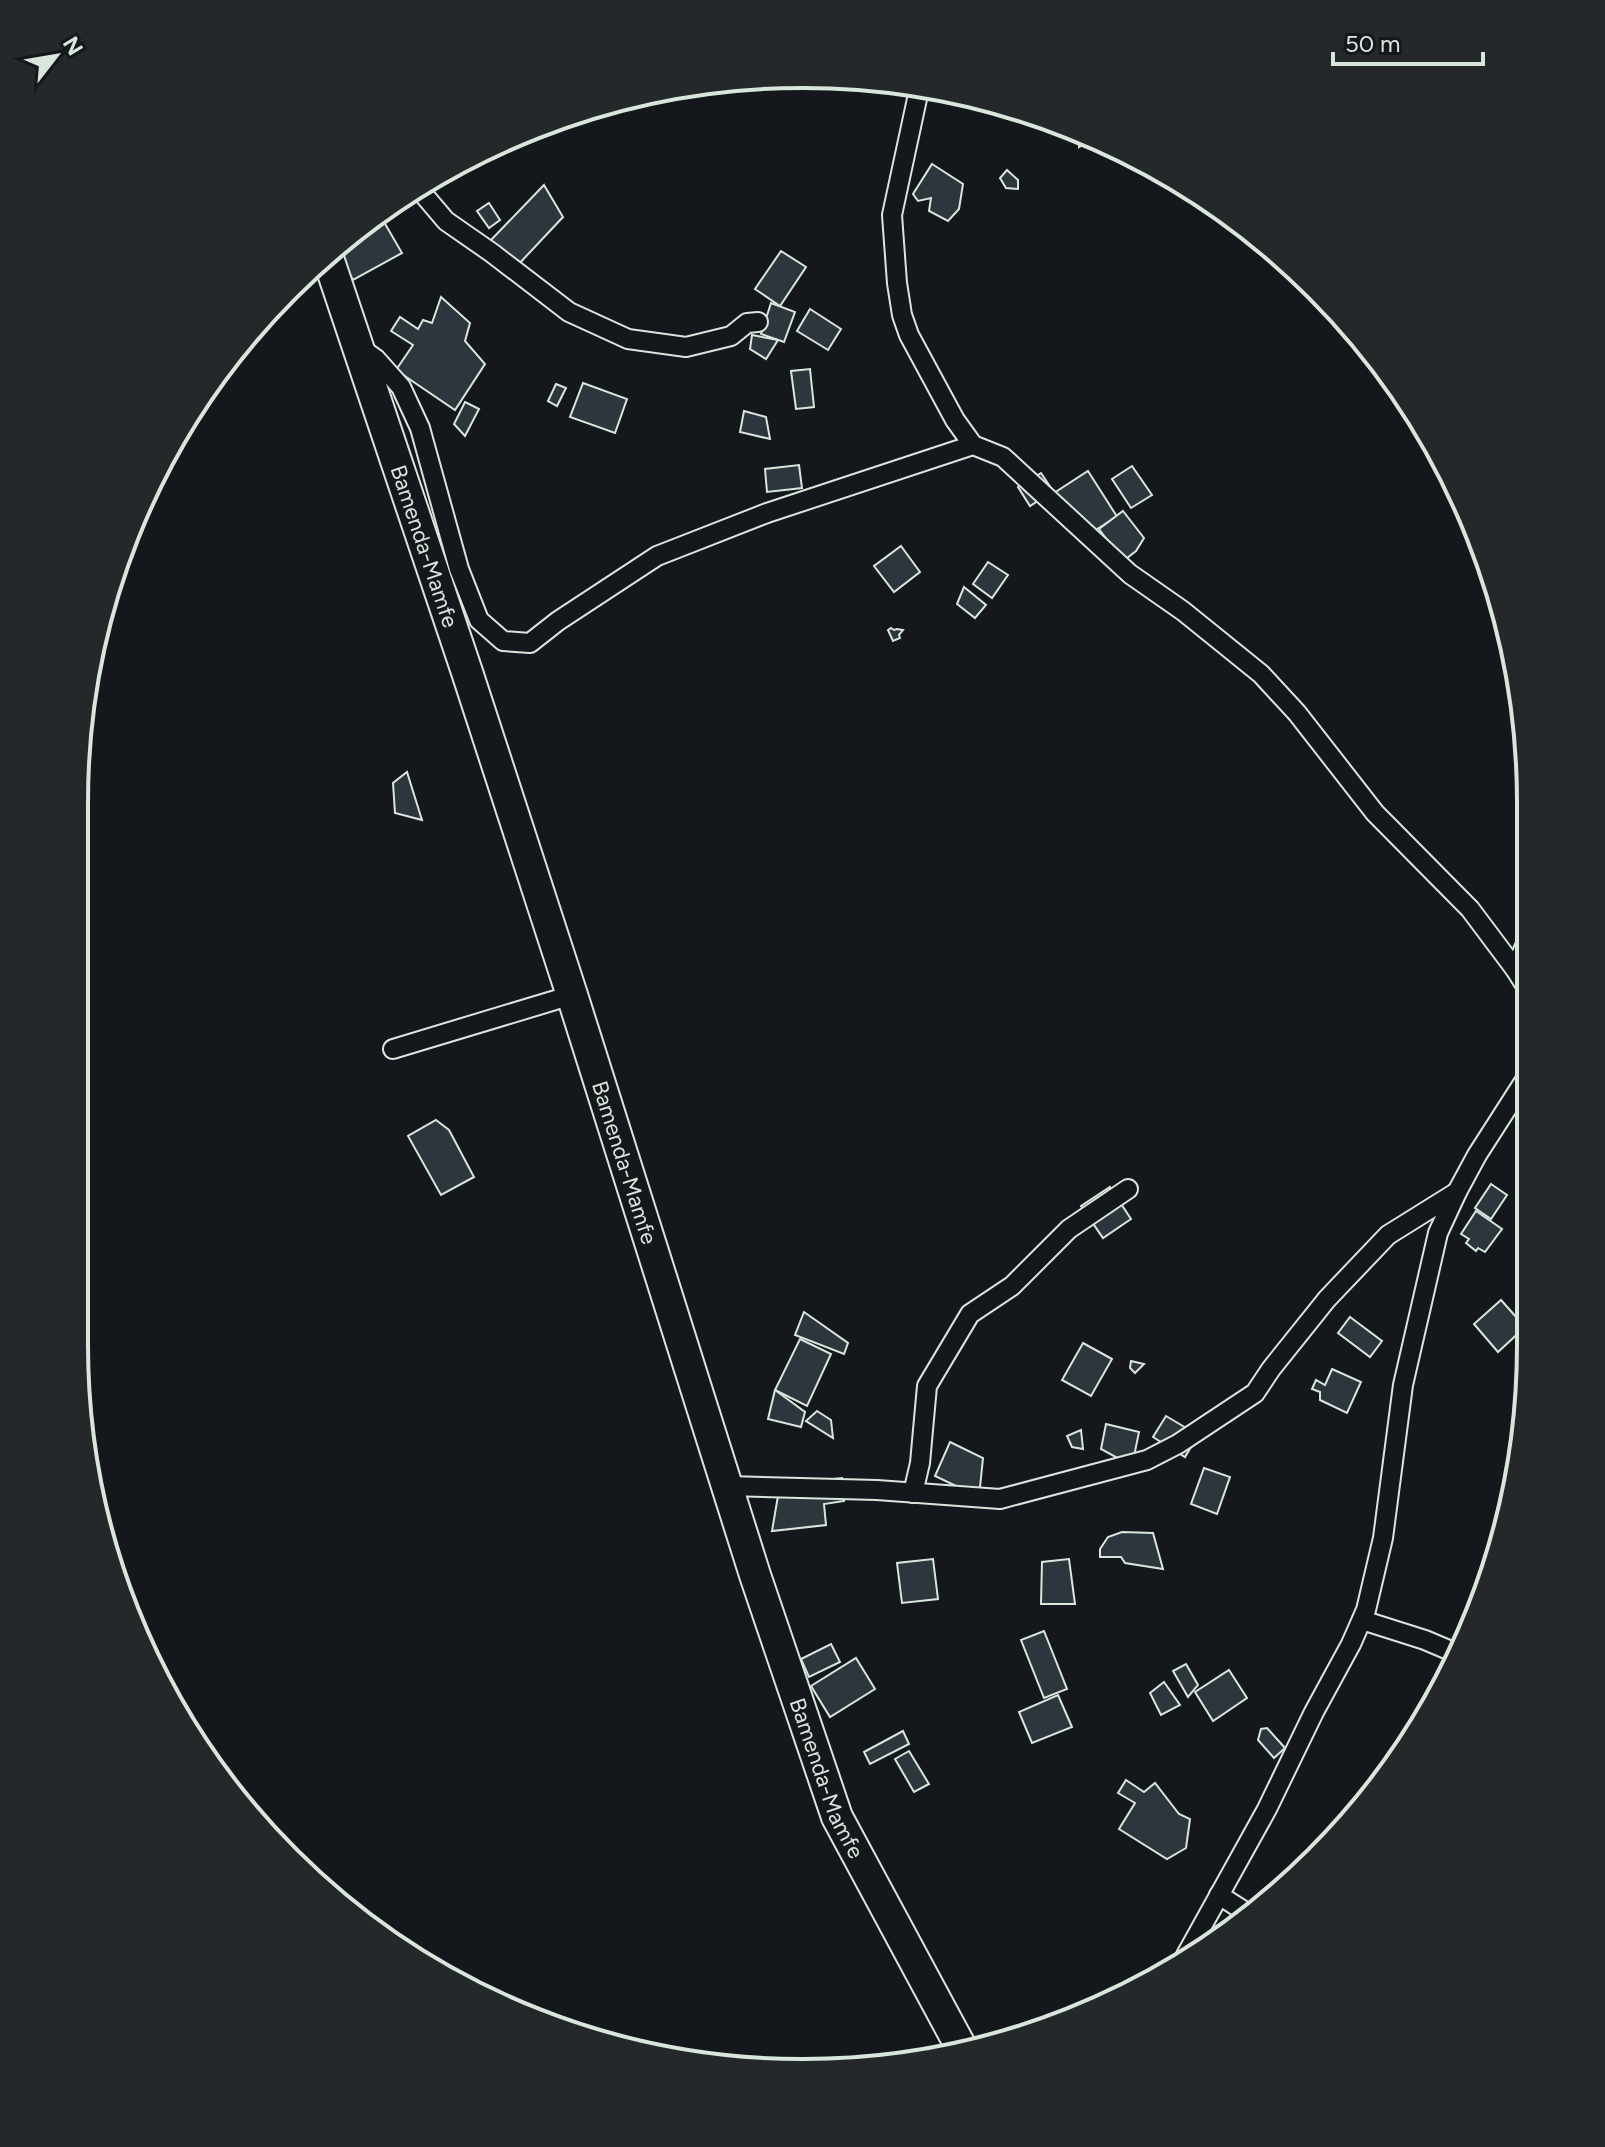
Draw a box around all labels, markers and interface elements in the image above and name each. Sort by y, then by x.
north arrow [16,16,96,96]
scale bar [1333,16,1483,66]
text: 50 m [1345,29,1401,58]
text: N [57,32,89,60]
street label: Bamenda-Mamfe [385,461,465,631]
street label: Bamenda-Mamfe [586,1078,663,1247]
street label: Bamenda-Mamfe [784,1694,870,1863]

